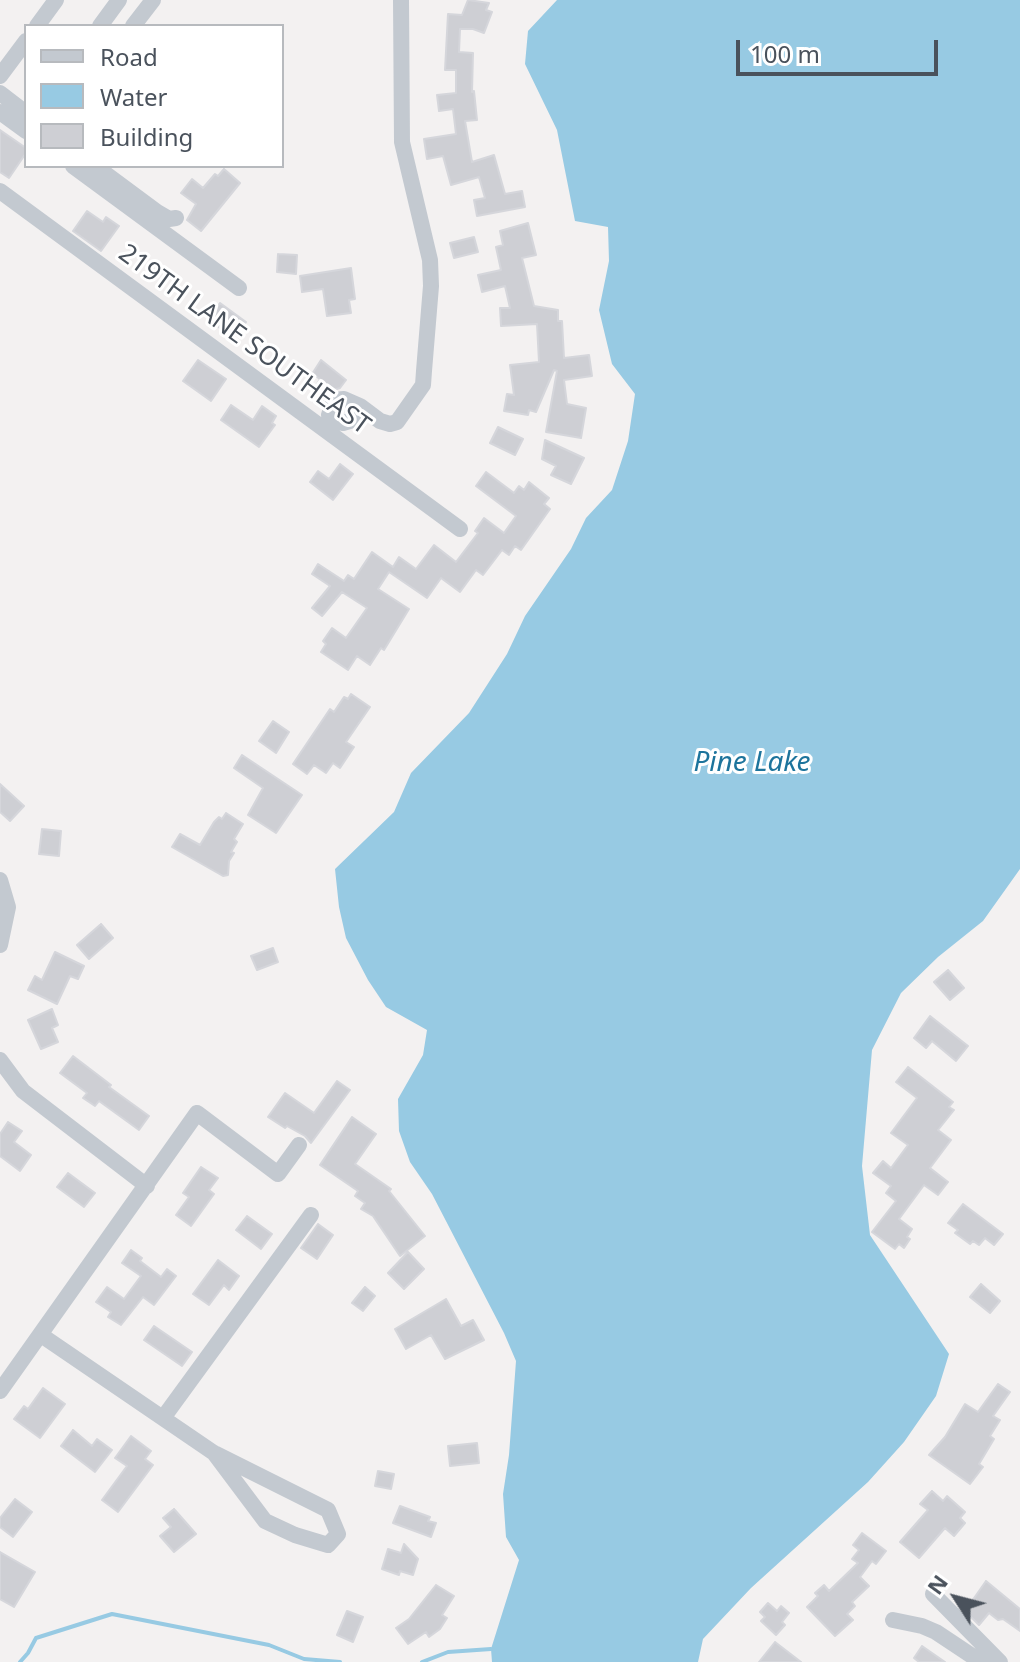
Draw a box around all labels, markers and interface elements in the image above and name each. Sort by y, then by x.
legend [24,24,284,168]
scale bar [740,24,942,74]
text: 100 m [750,37,820,70]
text: Road [100,40,158,73]
text: Water [100,80,167,113]
text: Building [100,120,193,153]
street label: 219TH LANE SOUTHEAST [112,238,376,442]
water label: Pine Lake [693,746,811,780]
north arrow [916,1558,996,1638]
text: N [919,1568,954,1600]

